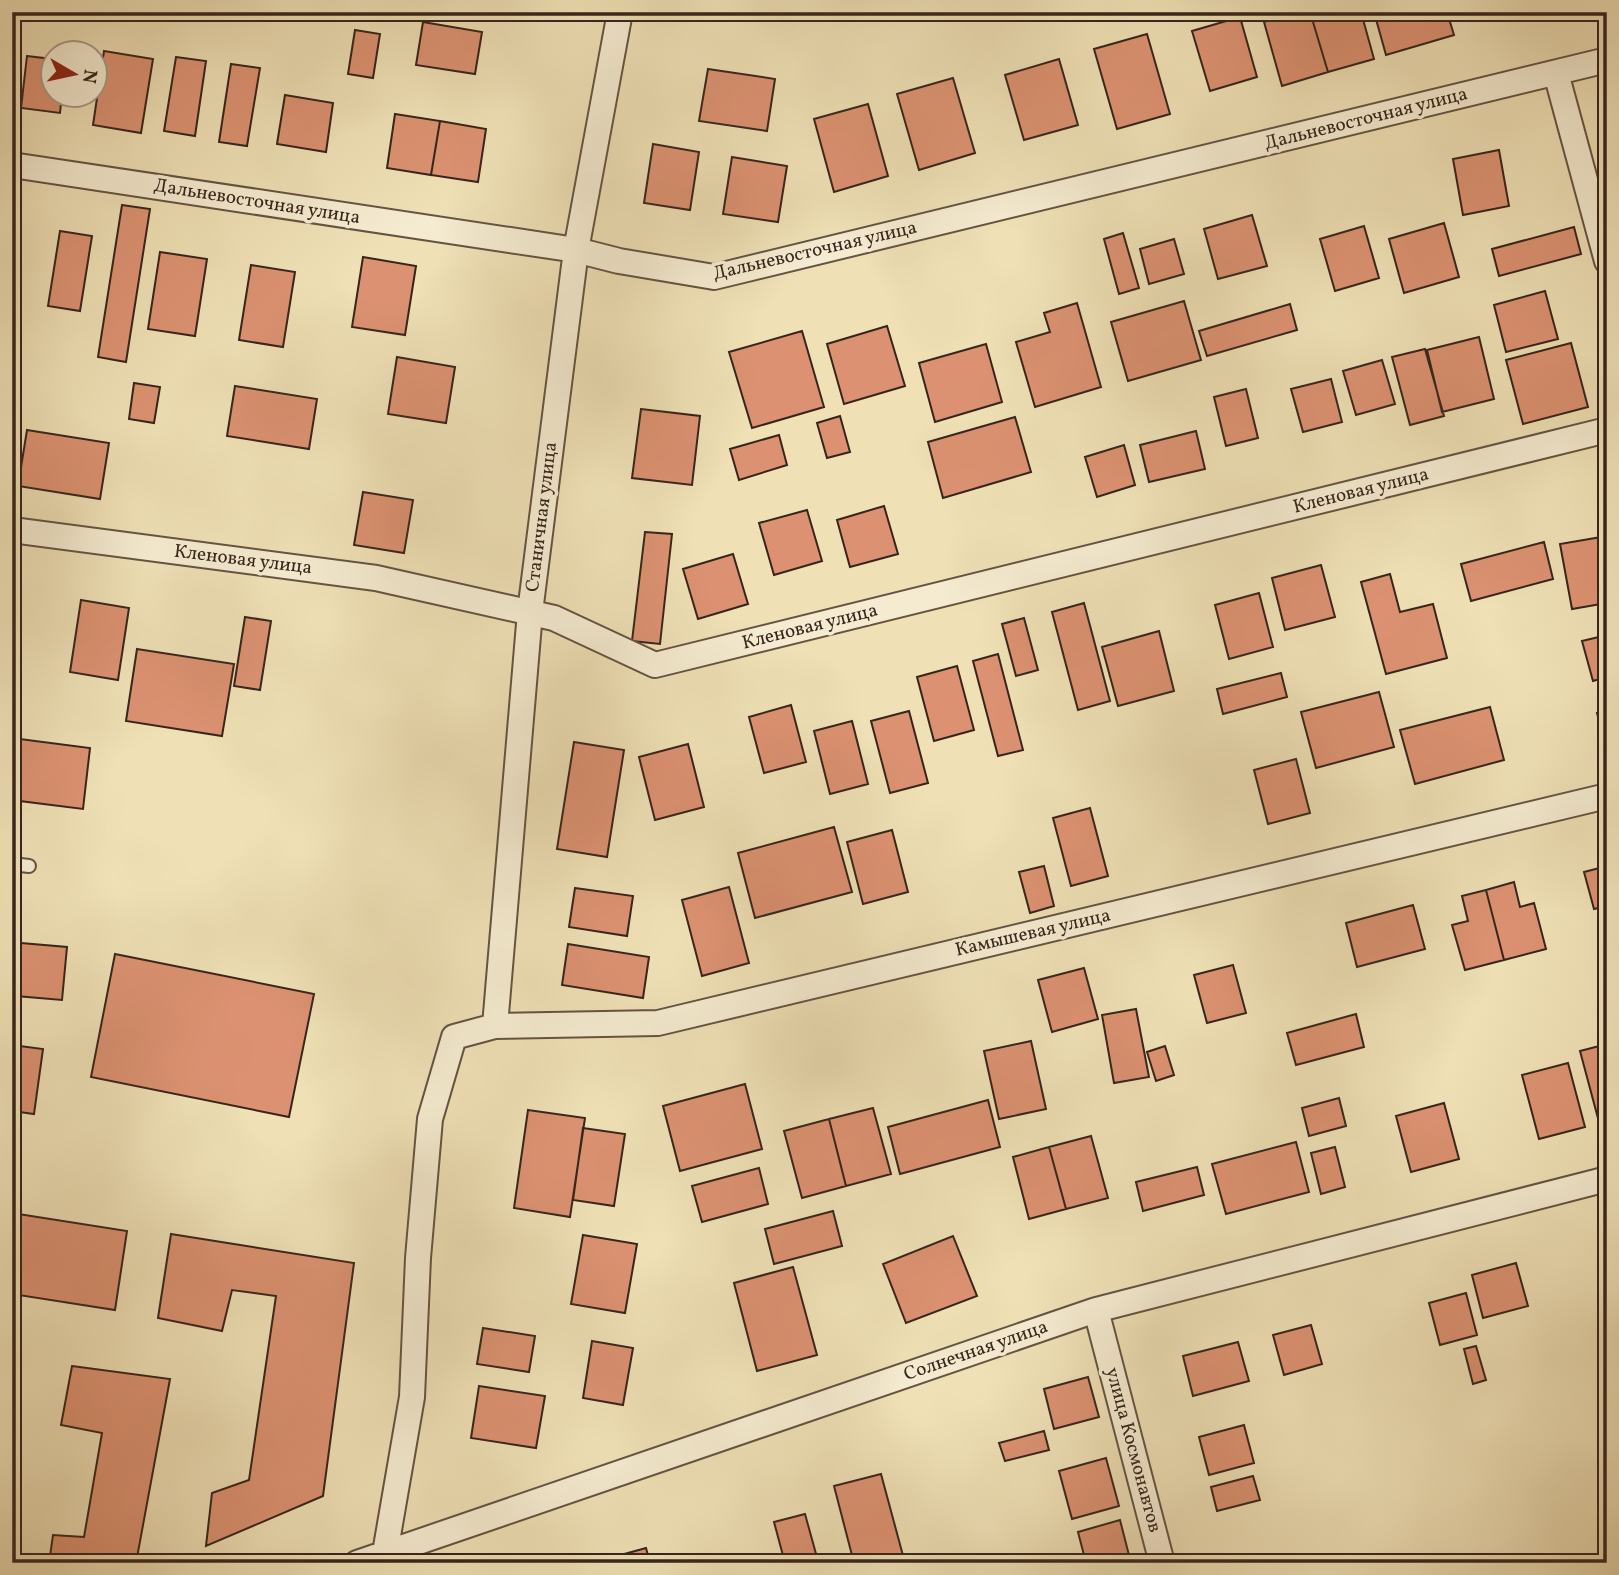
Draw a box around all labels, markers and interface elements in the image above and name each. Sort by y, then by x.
north arrow [38,38,108,108]
text: N [75,67,103,85]
street label: Дальневосточная улица [1262,81,1470,157]
street label: Дальневосточная улица [152,173,362,231]
street label: Дальневосточная улица [710,215,920,287]
street label: Станичная улица [520,440,564,594]
street label: Кленовая улица [1290,462,1432,520]
street label: Кленовая улица [172,539,314,581]
street label: Кленовая улица [739,598,881,656]
street label: Камышевая улица [953,902,1113,964]
street label: Солнечная улица [901,1314,1051,1388]
street label: улица Космонавтов [1098,1365,1168,1535]

